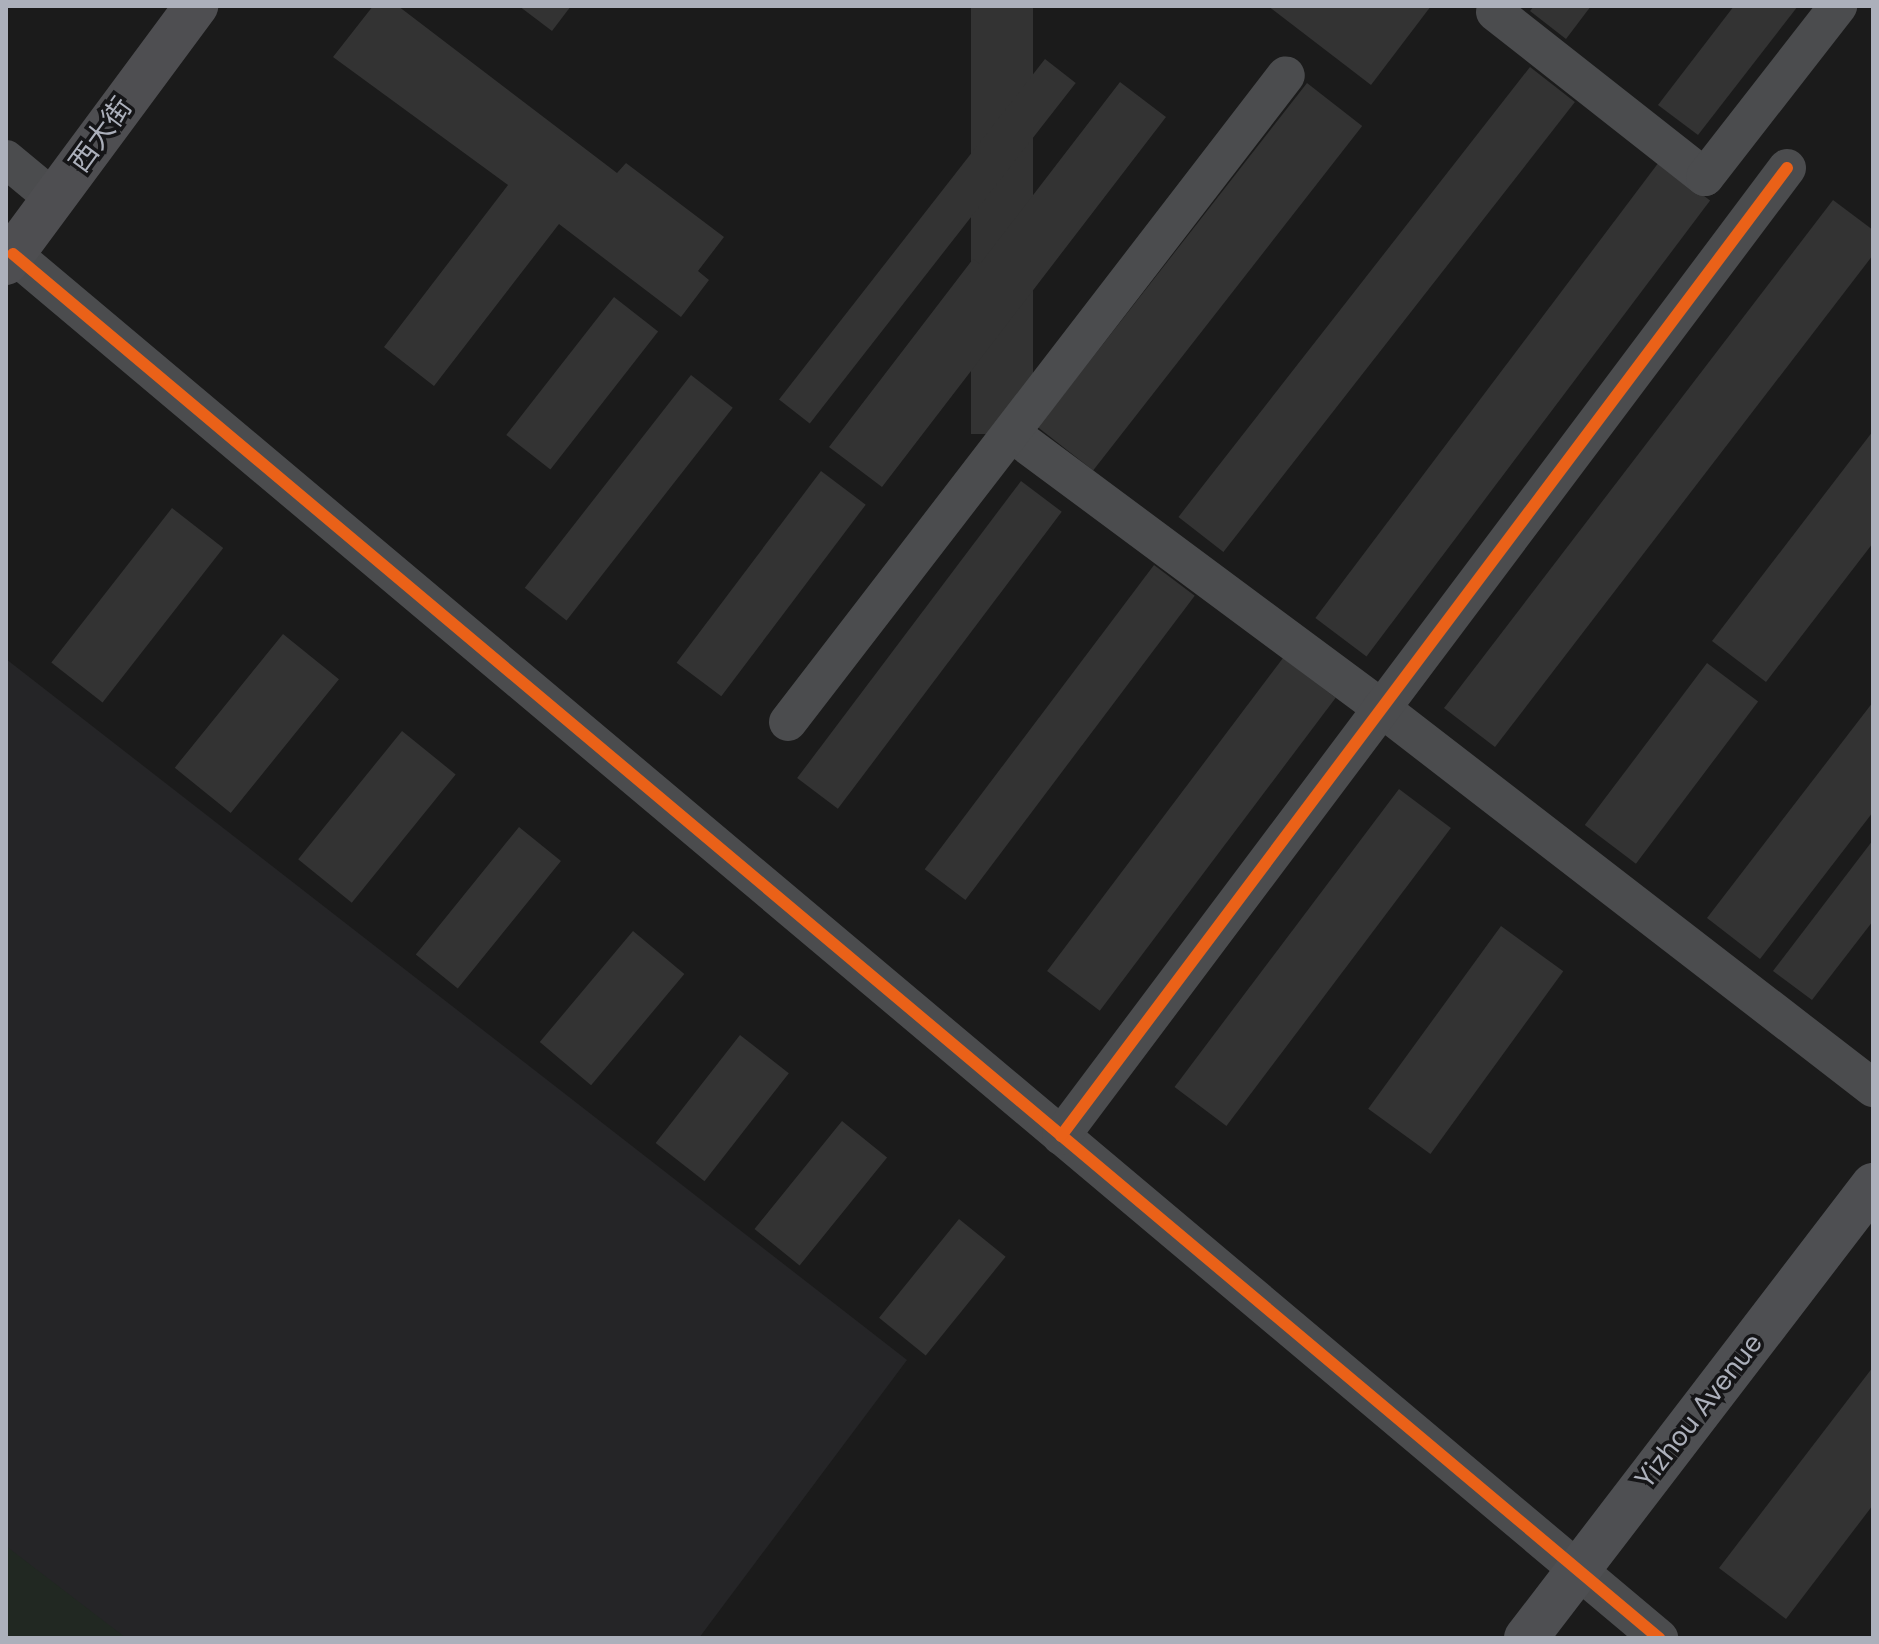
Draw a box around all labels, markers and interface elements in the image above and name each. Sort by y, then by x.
street label: 西大街 [63,91,139,179]
street label: Yizhou Avenue [1628,1327,1770,1495]

